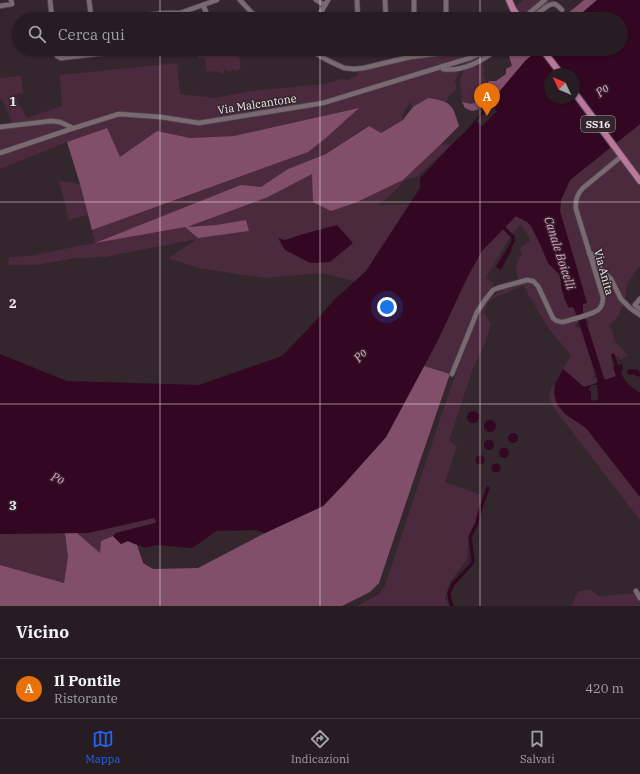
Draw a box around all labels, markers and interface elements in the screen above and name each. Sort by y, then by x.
search box [12,12,628,56]
icon: search [26,23,48,45]
text: Cerca qui [58,25,125,44]
north arrow [544,68,580,104]
water label: Po [591,80,612,101]
pin: A [474,83,500,116]
street label: Via Malcantone [217,91,298,117]
text: 1 [9,93,17,110]
road number: SS16 [581,116,615,132]
water label: Canale Boicelli [541,215,579,292]
street label: Via Anita [591,247,617,297]
text: 2 [9,295,17,312]
your location [377,297,397,317]
water label: Po [349,345,370,366]
water label: Po [48,468,67,487]
text: 3 [9,497,17,514]
text: Vicino [16,621,69,643]
text: Il Pontile [54,671,121,690]
text: A [24,680,34,697]
text: 420 m [585,680,624,697]
text: Ristorante [54,690,118,707]
tab: Mappa [85,728,120,766]
tab: Indicazioni [291,728,349,766]
tab: Salvati [520,728,555,766]

